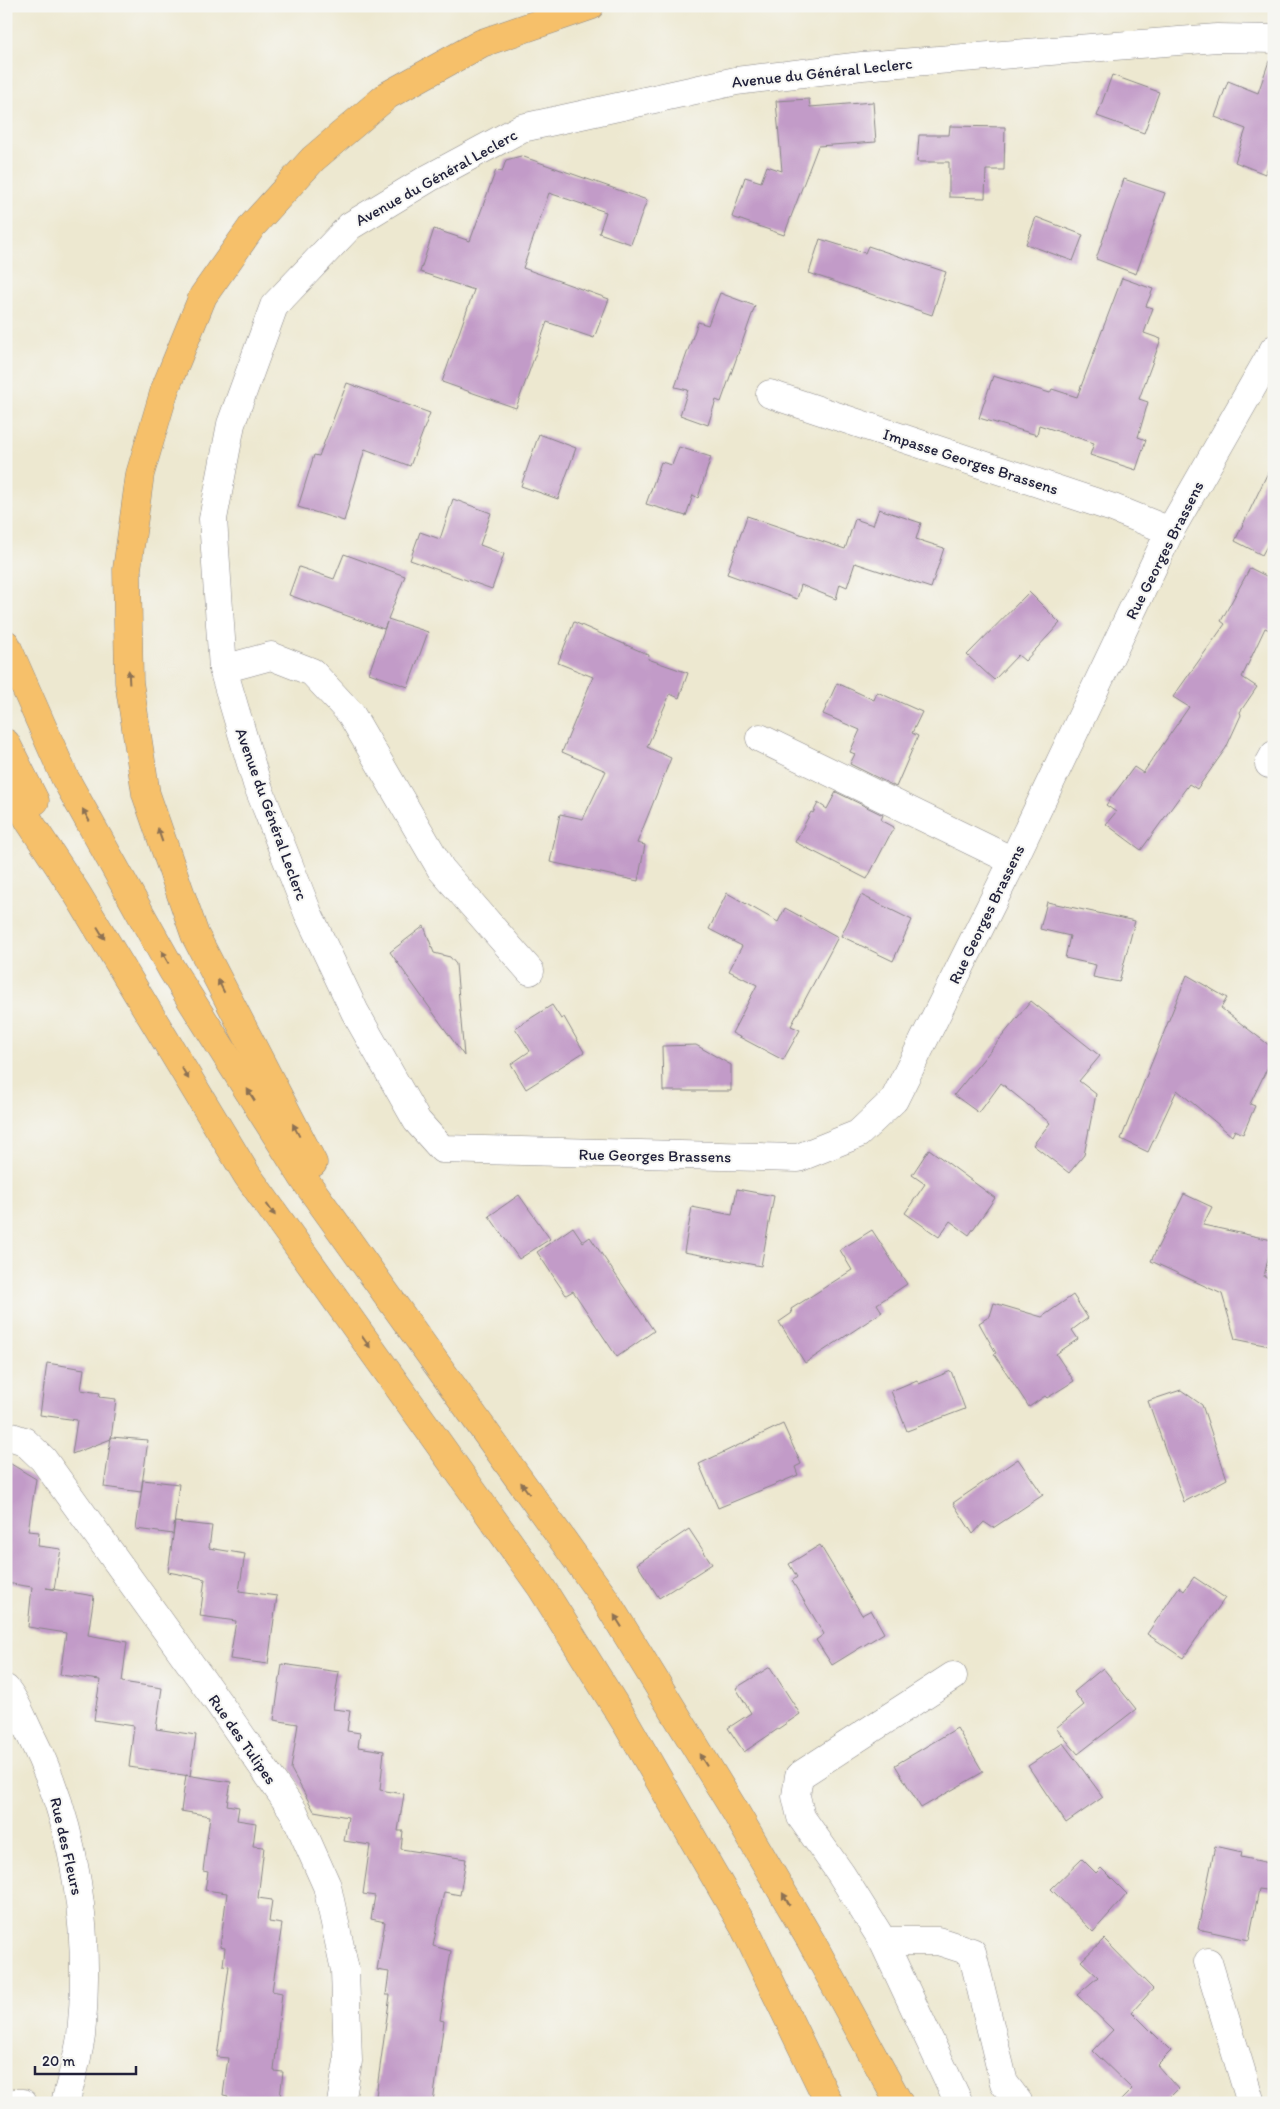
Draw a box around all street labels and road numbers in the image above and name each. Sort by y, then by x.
street label: Avenue du Général Leclerc [731,54,914,91]
street label: Avenue du Général Leclerc [352,125,520,230]
street label: Impasse Georges Brassens [881,424,1061,499]
street label: Rue Georges Brassens [1121,478,1208,623]
street label: Avenue du Général Leclerc [231,725,312,903]
street label: Rue Georges Brassens [944,841,1028,987]
street label: Rue Georges Brassens [579,1145,731,1166]
street label: Rue des Tulipes [205,1691,281,1788]
street label: Rue des Fleurs [46,1795,87,1897]

